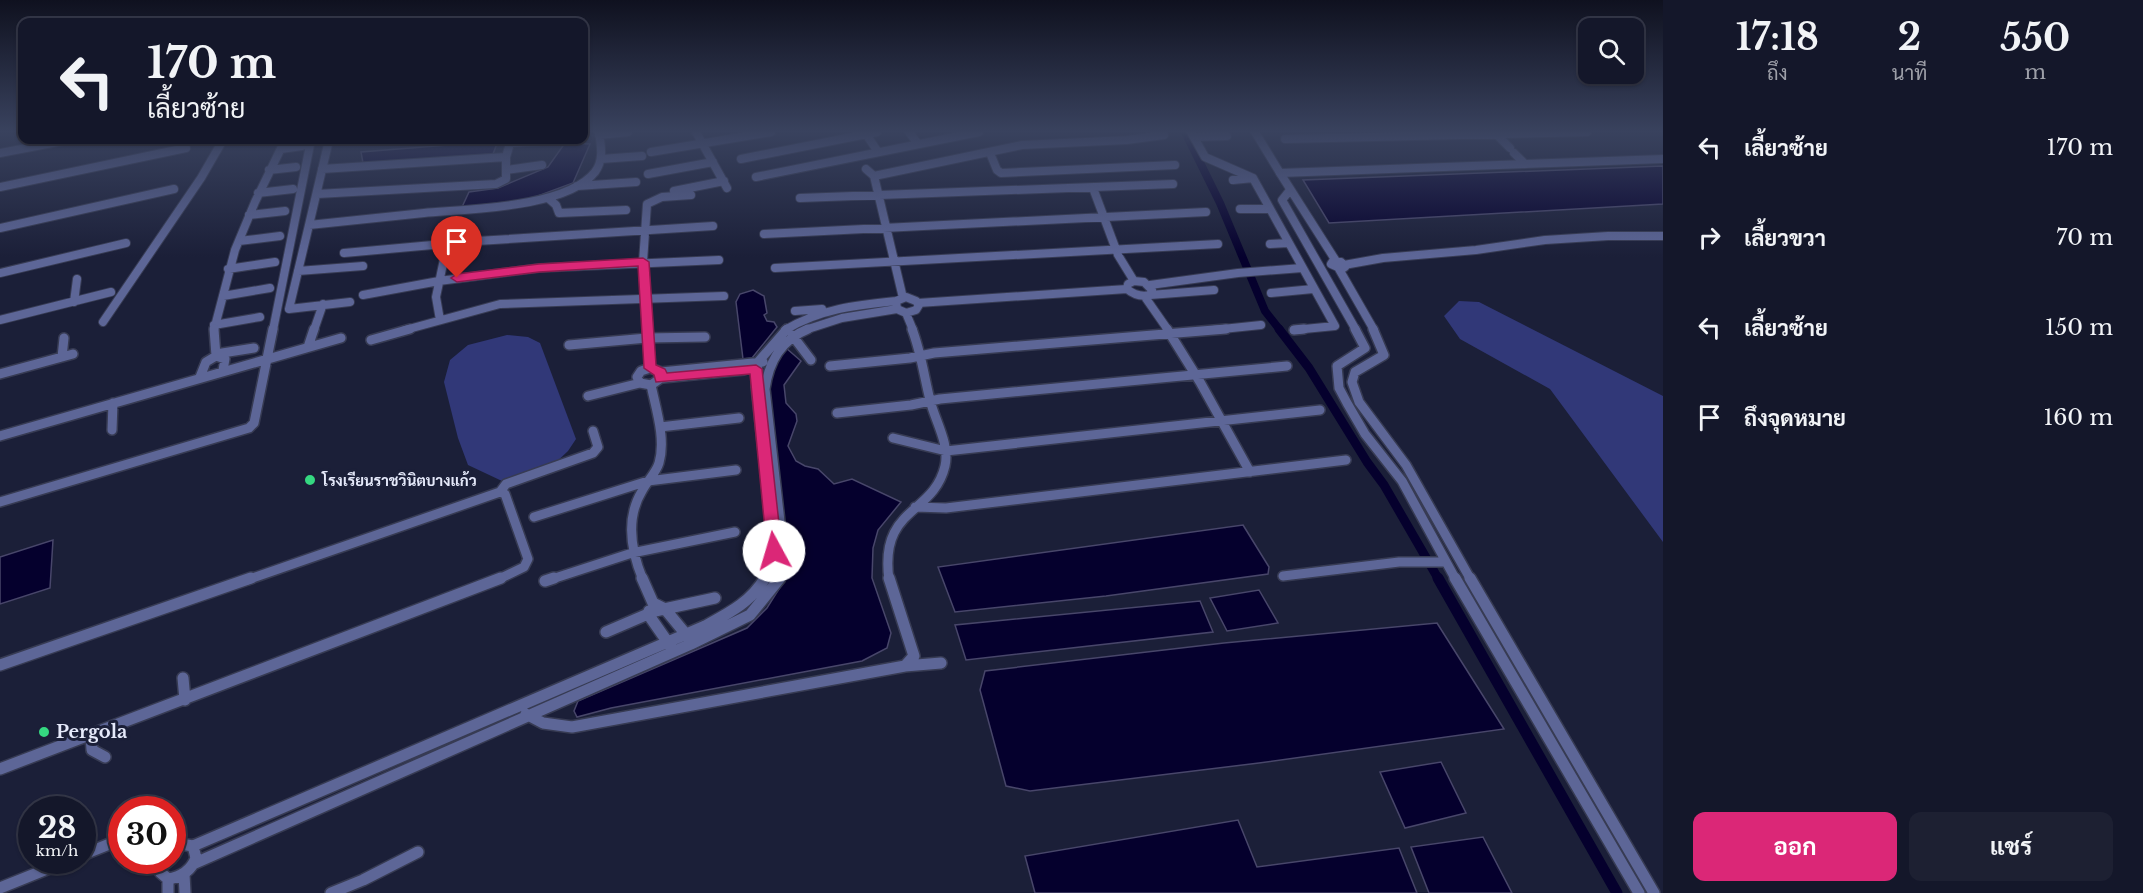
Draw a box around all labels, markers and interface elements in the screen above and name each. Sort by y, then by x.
text: 17:18 [1736,15,1819,60]
text: 2 [1898,15,1921,60]
text: 550 [2000,16,2070,61]
map controls [1578,18,1644,84]
button: search [1578,18,1644,84]
text: 170 m [147,37,276,89]
icon: left [48,42,126,120]
text: m [2024,60,2046,84]
text: ถึง [1767,61,1788,85]
text: นาที [1892,61,1927,85]
text: เลี้ยวซ้าย [147,92,245,125]
icon: left [1693,131,1726,164]
text: 170 m [2047,134,2113,161]
text: เลี้ยวซ้าย [1744,135,1828,162]
pin [431,216,482,278]
icon: right [1693,221,1726,254]
text: 70 m [2056,224,2113,251]
icon: arrive [440,225,473,258]
text: เลี้ยวขวา [1744,225,1826,252]
icon: left [1693,311,1726,344]
text: 150 m [2045,314,2113,341]
text: เลี้ยวซ้าย [1744,315,1828,342]
icon: arrive [1693,401,1726,434]
text: 160 m [2043,404,2113,431]
text: ถึงจุดหมาย [1744,405,1846,432]
place label: โรงเรียนราชวินิตบางแก้ว [321,470,477,490]
marker: โรงเรียนราชวินิตบางแก้ว [303,473,317,487]
position arrow [742,519,806,583]
place label: Pergola [56,721,128,743]
marker: Pergola [37,725,51,739]
speed limit sign: 30 [108,796,186,874]
text: 28 [38,809,76,846]
button: ออก [1693,812,1897,881]
button: แชร์ [1909,812,2113,881]
text: km/h [36,841,78,860]

